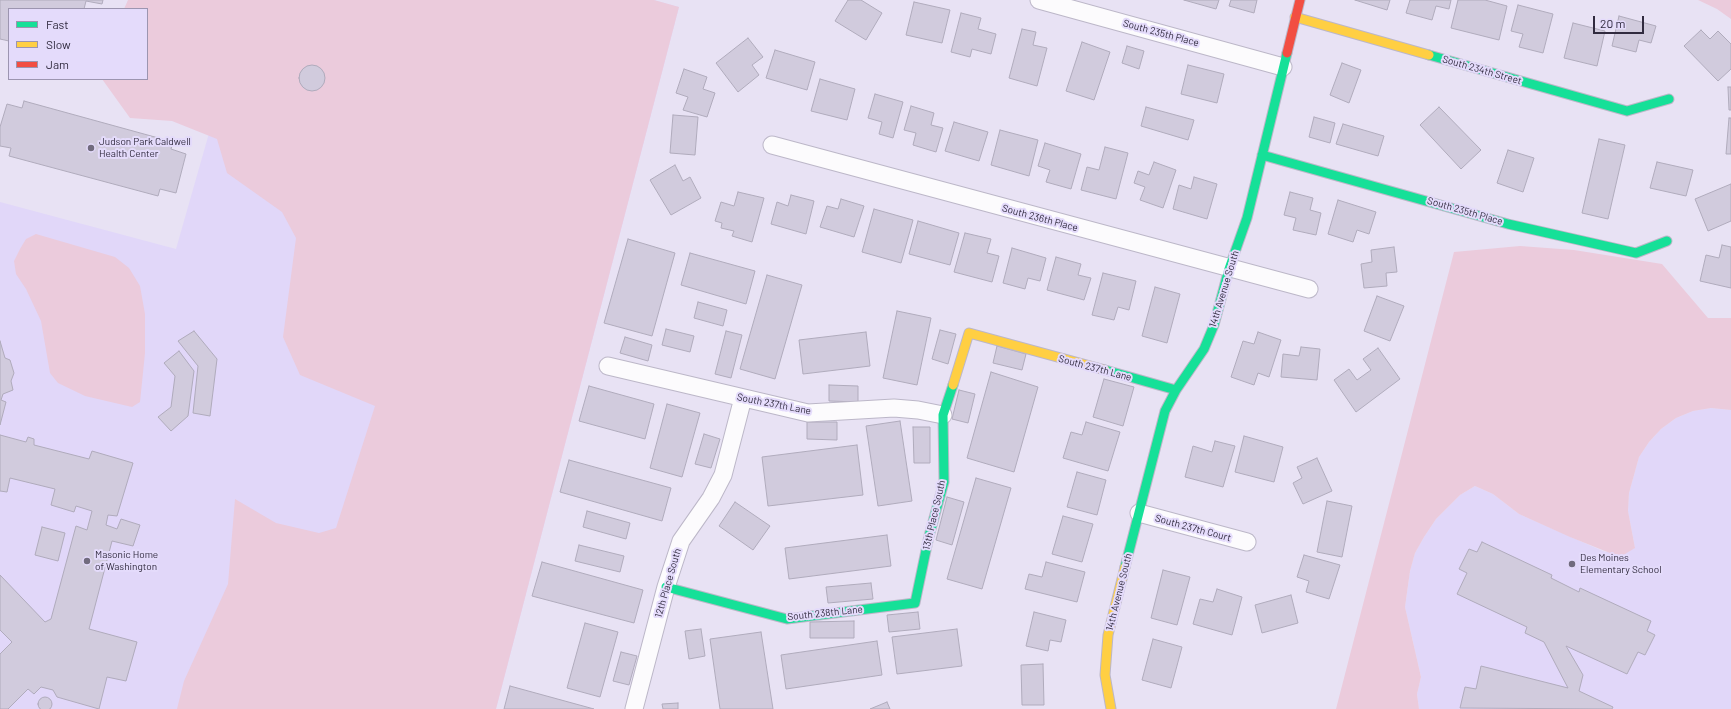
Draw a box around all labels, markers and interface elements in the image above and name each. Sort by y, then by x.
legend [8,8,148,80]
scale bar [1595,8,1646,34]
text: 20 m [1600,16,1626,30]
text: Fast [46,17,69,31]
street label: South 235th Place [1122,17,1200,49]
text: Slow [46,37,71,51]
street label: South 234th Street [1441,53,1523,87]
text: Jam [46,57,69,71]
place label: Judson Park Caldwell Health Center [99,136,191,160]
marker: Judson Park Caldwell Health Center [86,143,96,153]
street label: South 235th Place [1426,194,1504,228]
street label: South 236th Place [1001,202,1079,234]
street label: 14th Avenue South [1207,249,1241,329]
street label: South 237th Lane [1057,352,1133,384]
street label: South 237th Lane [736,391,812,417]
street label: 13th Place South [920,479,948,551]
street label: South 237th Court [1154,512,1232,544]
street label: 12th Place South [652,547,684,619]
place label: Masonic Home of Washington [95,549,158,572]
street label: 14th Avenue South [1104,552,1134,632]
place label: Des Moines Elementary School [1580,552,1661,576]
marker: Masonic Home of Washington [82,556,92,566]
marker: Des Moines Elementary School [1567,559,1577,569]
street label: South 238th Lane [787,603,863,623]

